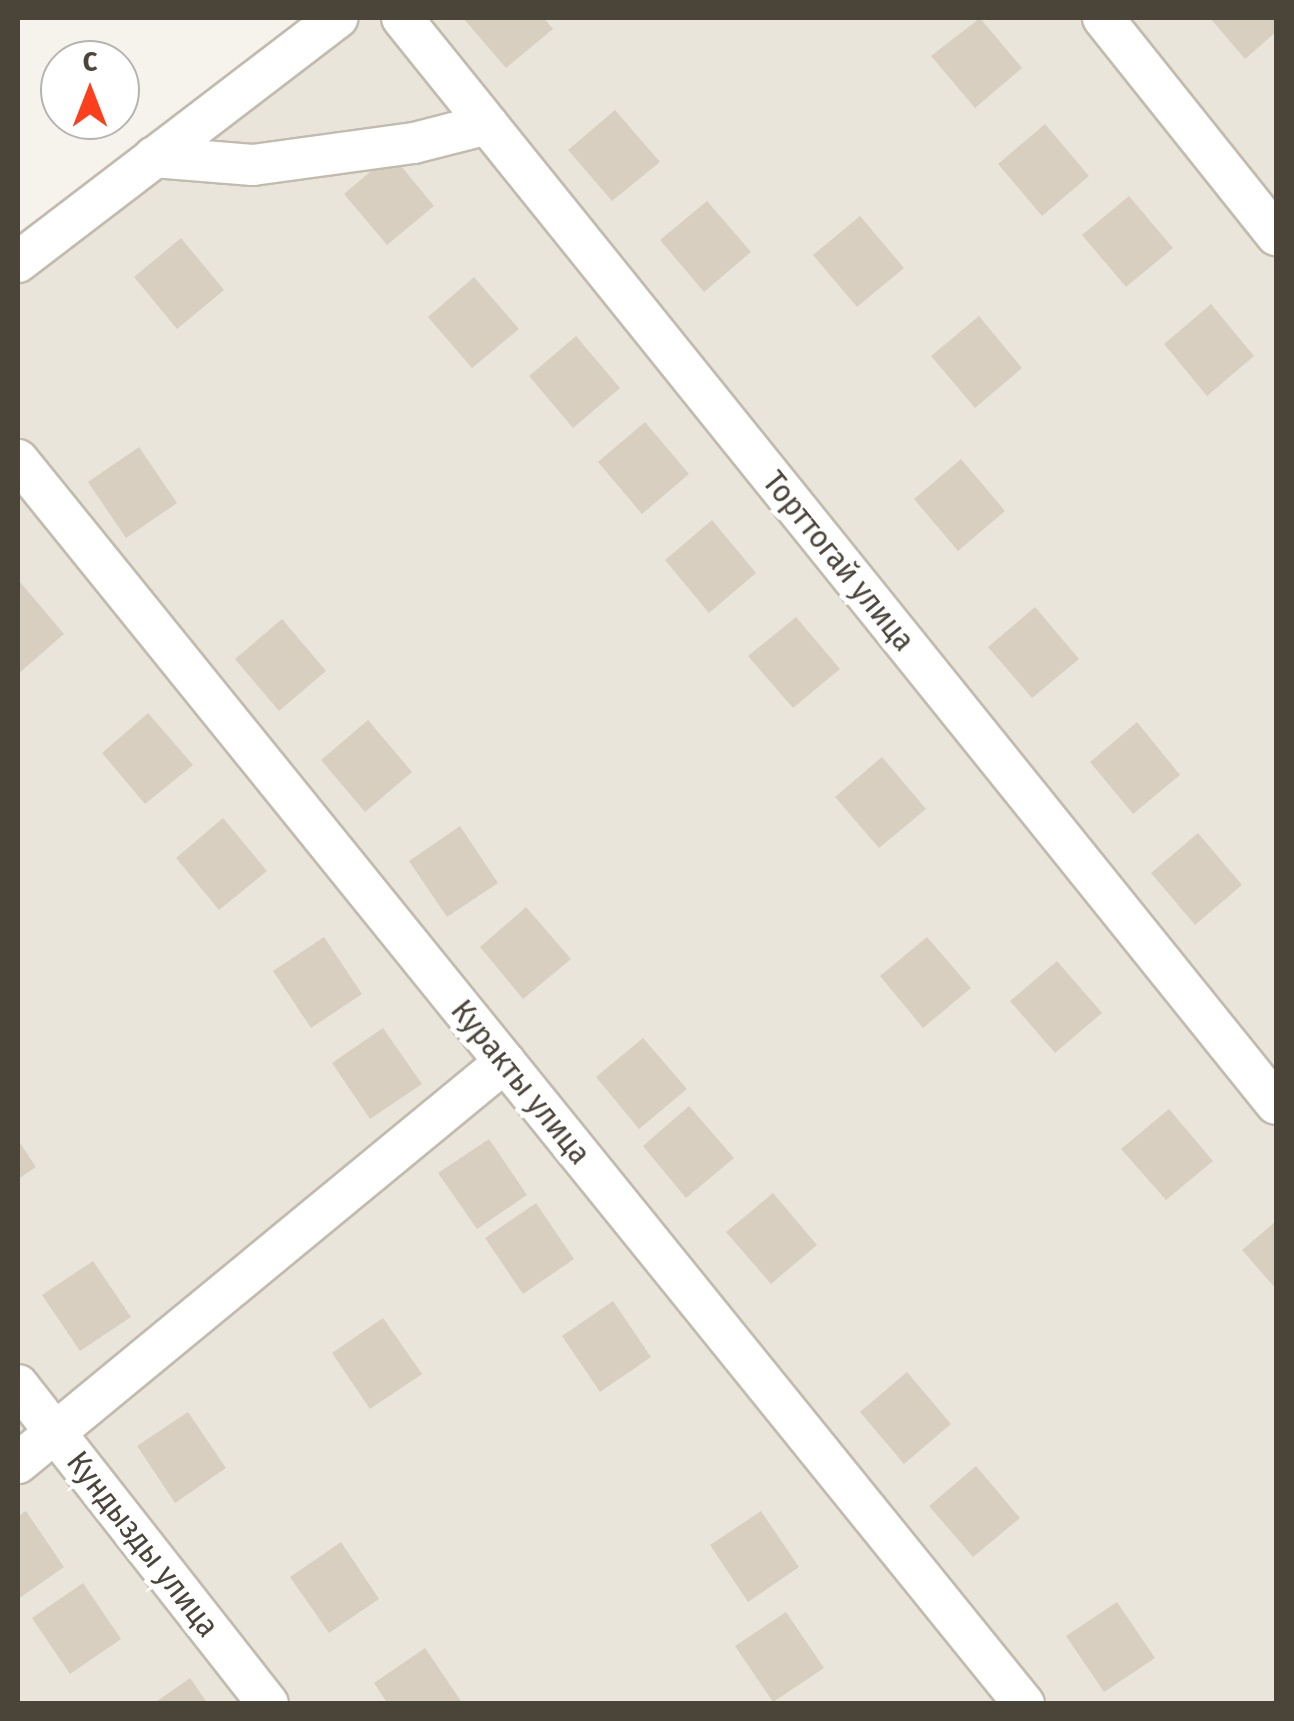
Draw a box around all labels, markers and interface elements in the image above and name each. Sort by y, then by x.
north arrow [40,40,140,140]
text: С [83,45,97,78]
street label: Торттогай улица [755,463,923,659]
street label: Куракты улица [443,992,599,1172]
street label: Кундызды улица [59,1444,227,1644]

